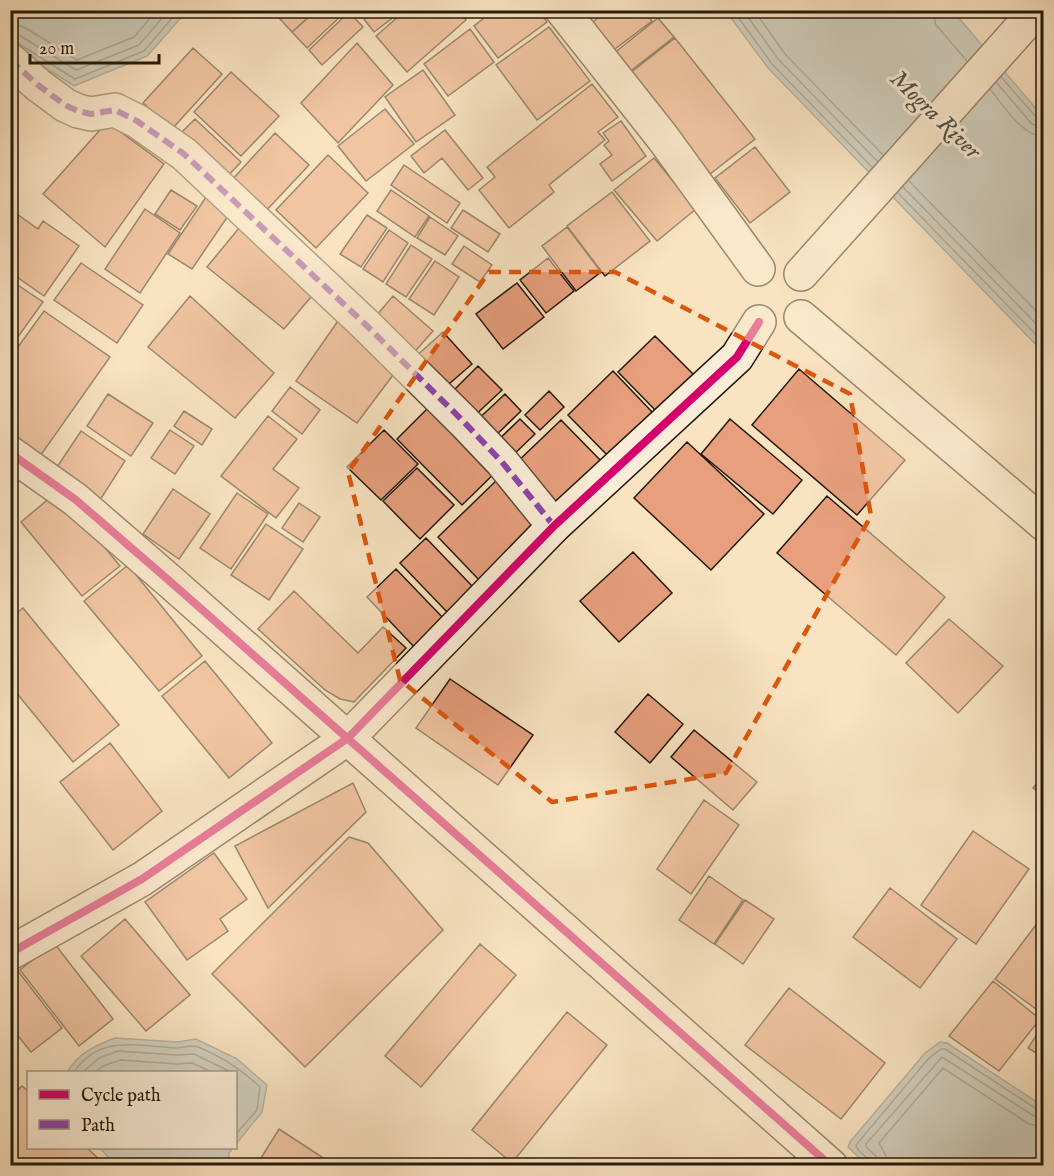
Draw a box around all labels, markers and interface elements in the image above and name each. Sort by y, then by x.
scale bar [30,27,159,65]
text: 20 m [39,38,74,61]
water label: Mogra River [883,64,989,168]
legend [27,1071,237,1149]
text: Cycle path [81,1085,161,1108]
text: Path [81,1115,115,1138]

